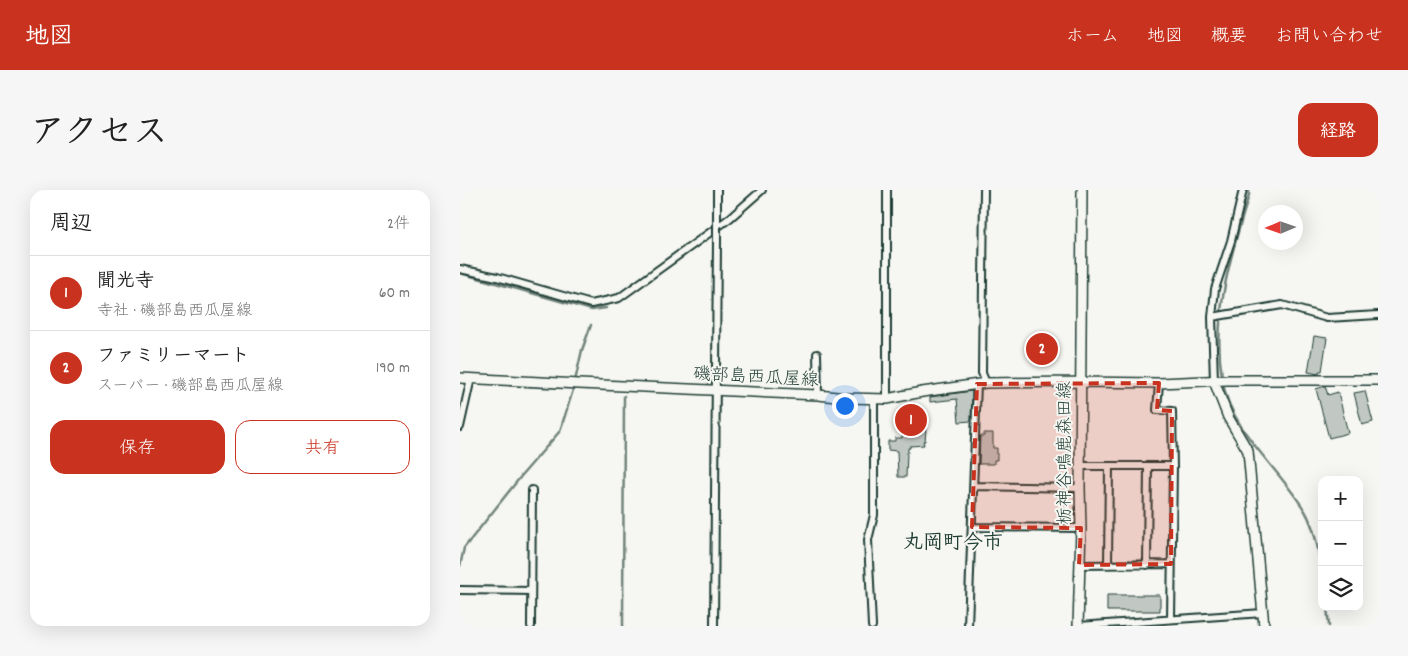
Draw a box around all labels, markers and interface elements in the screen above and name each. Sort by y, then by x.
text: 地図 [25,21,73,55]
text: ホーム [1066,25,1119,50]
text: 地図 [1147,25,1183,50]
text: 概要 [1211,25,1247,50]
text: お問い合わせ [1275,25,1383,50]
button: 経路 [1298,103,1378,157]
text: アクセス [30,110,168,160]
north arrow [1258,205,1303,250]
text: 周辺 [50,210,92,240]
text: 2件 [387,213,410,236]
text: 聞光寺 [97,269,154,296]
text: 1 [64,282,68,305]
text: 60 m [379,282,410,305]
text: 寺社 · 磯部島西瓜屋線 [97,300,252,323]
pin: 2 [1026,330,1058,368]
text: ファミリーマート [97,344,250,371]
text: 2 [63,357,70,380]
text: 190 m [376,357,410,380]
street label: 磯部島西瓜屋線 [692,363,819,394]
text: スーパー · 磯部島西瓜屋線 [97,375,283,398]
street label: 栃神谷鳴鹿森田線 [1054,381,1079,525]
your location [832,393,858,419]
pin: 1 [895,401,927,439]
button: 保存 [50,420,225,474]
button: 共有 [235,420,410,474]
map controls [1318,476,1363,611]
button: + [1318,476,1363,521]
button: − [1318,521,1363,566]
district label: 丸岡町今市 [903,530,1003,558]
button: layers [1318,566,1363,611]

